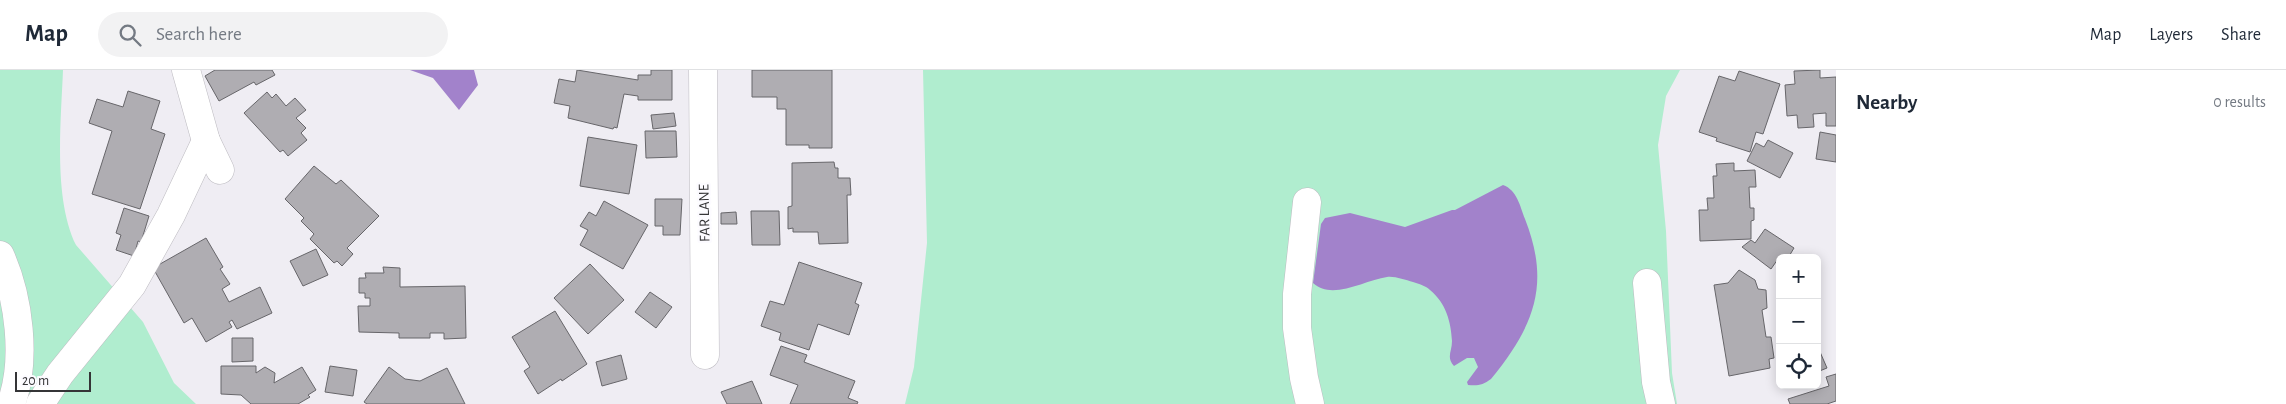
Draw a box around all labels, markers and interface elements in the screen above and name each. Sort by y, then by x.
search box [98,12,448,57]
icon: search [116,21,144,49]
text: Map [25,22,68,46]
text: Search here [156,25,242,44]
text: Map [2090,26,2121,44]
text: Layers [2149,26,2193,44]
text: Share [2221,26,2261,44]
text: Nearby [1856,92,1917,113]
text: 0 results [2213,94,2266,110]
street label: FAR LANE [696,184,713,242]
map controls [1776,254,1821,389]
button: + [1776,254,1821,299]
button: − [1776,299,1821,344]
button: locate [1776,344,1821,389]
scale bar [15,369,91,392]
text: 20 m [22,374,49,388]

